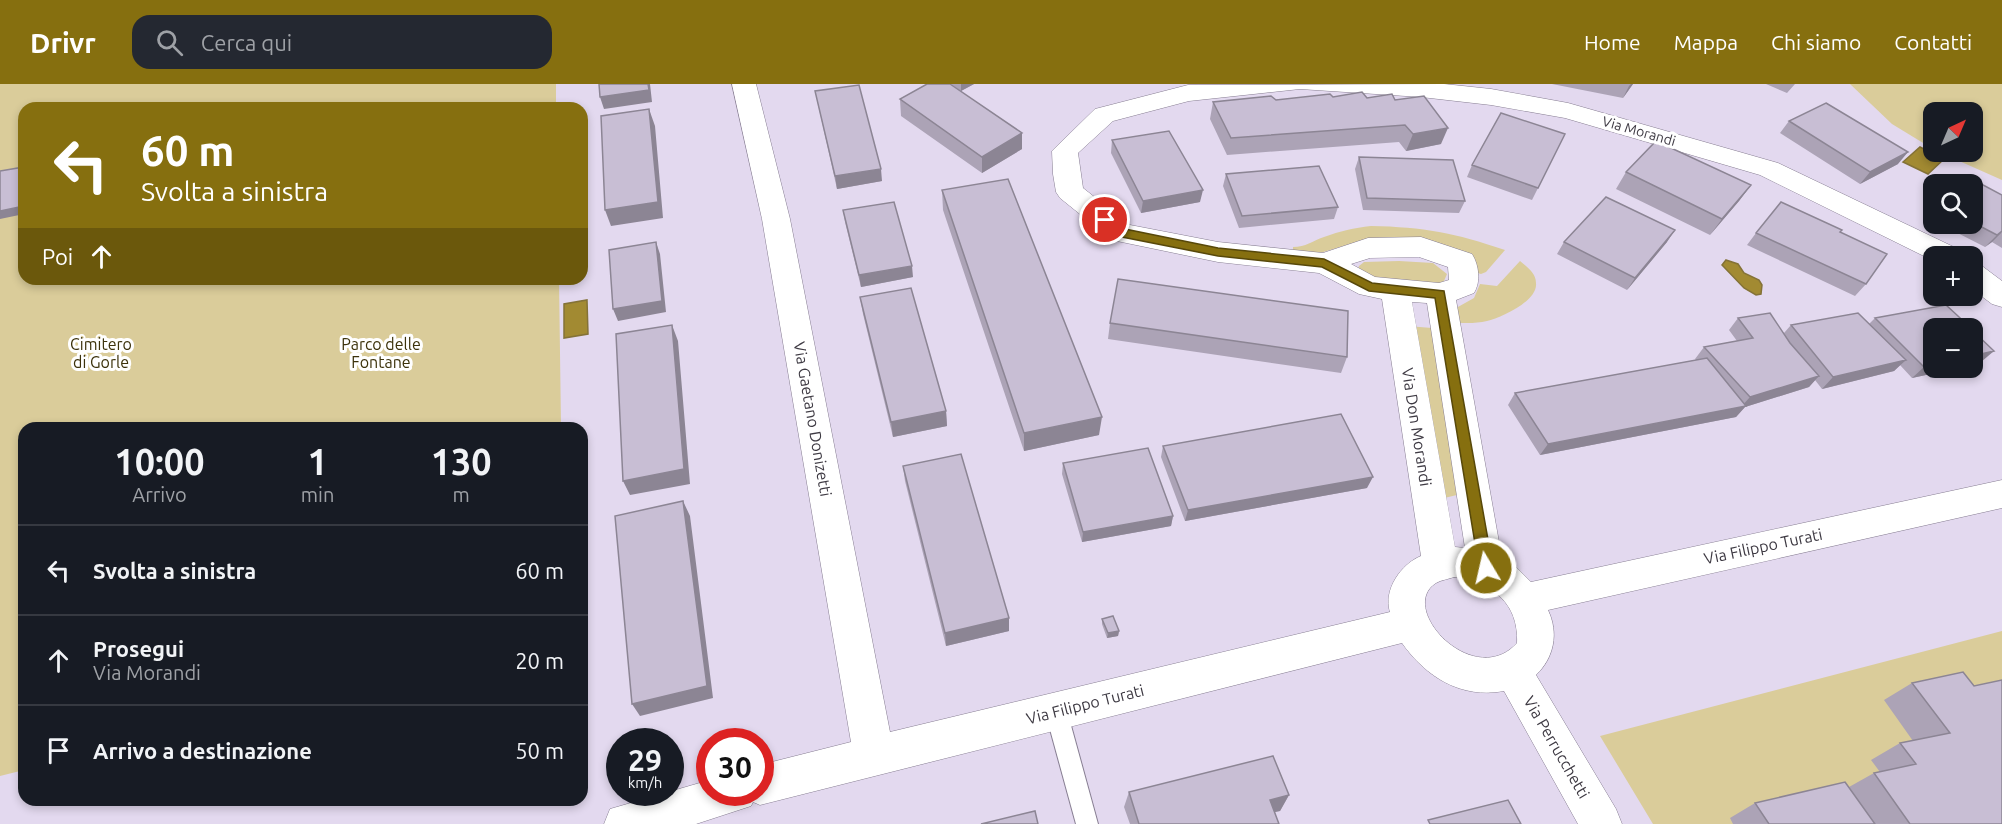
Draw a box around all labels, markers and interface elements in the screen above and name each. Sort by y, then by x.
search box [132,15,552,69]
icon: search [153,26,186,59]
text: Drivr [30,27,96,58]
text: Cerca qui [201,30,292,55]
text: Home [1584,30,1641,54]
text: Mappa [1674,30,1738,54]
text: Chi siamo [1771,30,1861,54]
text: Contatti [1894,30,1972,54]
north arrow [1923,102,1983,162]
map controls [1923,102,1983,378]
street label: Via Morandi [1600,113,1678,149]
icon: left [42,126,120,204]
text: 60 m [141,127,235,174]
button: search [1923,174,1983,234]
text: Svolta a sinistra [141,176,328,206]
pin [1079,194,1130,245]
icon: arrive [1088,203,1121,236]
icon: ahead [85,240,118,273]
text: Poi [42,244,73,269]
button: + [1923,246,1983,306]
button: − [1923,318,1983,378]
park label: Cimitero di Gorle [70,335,132,371]
park label: Parco delle Fontane [341,335,421,371]
street label: Via Gaetano Donizetti [791,340,835,498]
street label: Via Don Morandi [1399,366,1435,488]
text: 10:00 [114,441,204,482]
text: 1 [307,441,328,482]
text: 130 [431,441,492,482]
text: Arrivo [132,483,187,506]
text: min [301,483,334,506]
text: m [453,483,470,506]
street label: Via Filippo Turati [1702,525,1824,567]
position arrow [1454,536,1518,600]
icon: left [42,554,75,587]
text: Svolta a sinistra [93,558,256,583]
text: 60 m [515,558,564,583]
text: Prosegui [93,636,184,661]
icon: ahead [42,644,75,677]
text: 20 m [515,648,564,673]
text: Via Morandi [93,661,201,684]
street label: Via Filippo Turati [1024,681,1146,727]
street label: Via Perrucchetti [1520,693,1594,801]
speed limit sign: 30 [696,728,774,806]
icon: arrive [42,734,75,767]
text: Arrivo a destinazione [93,738,312,763]
text: 50 m [515,738,564,763]
text: 29 [628,743,662,777]
text: km/h [628,774,662,791]

